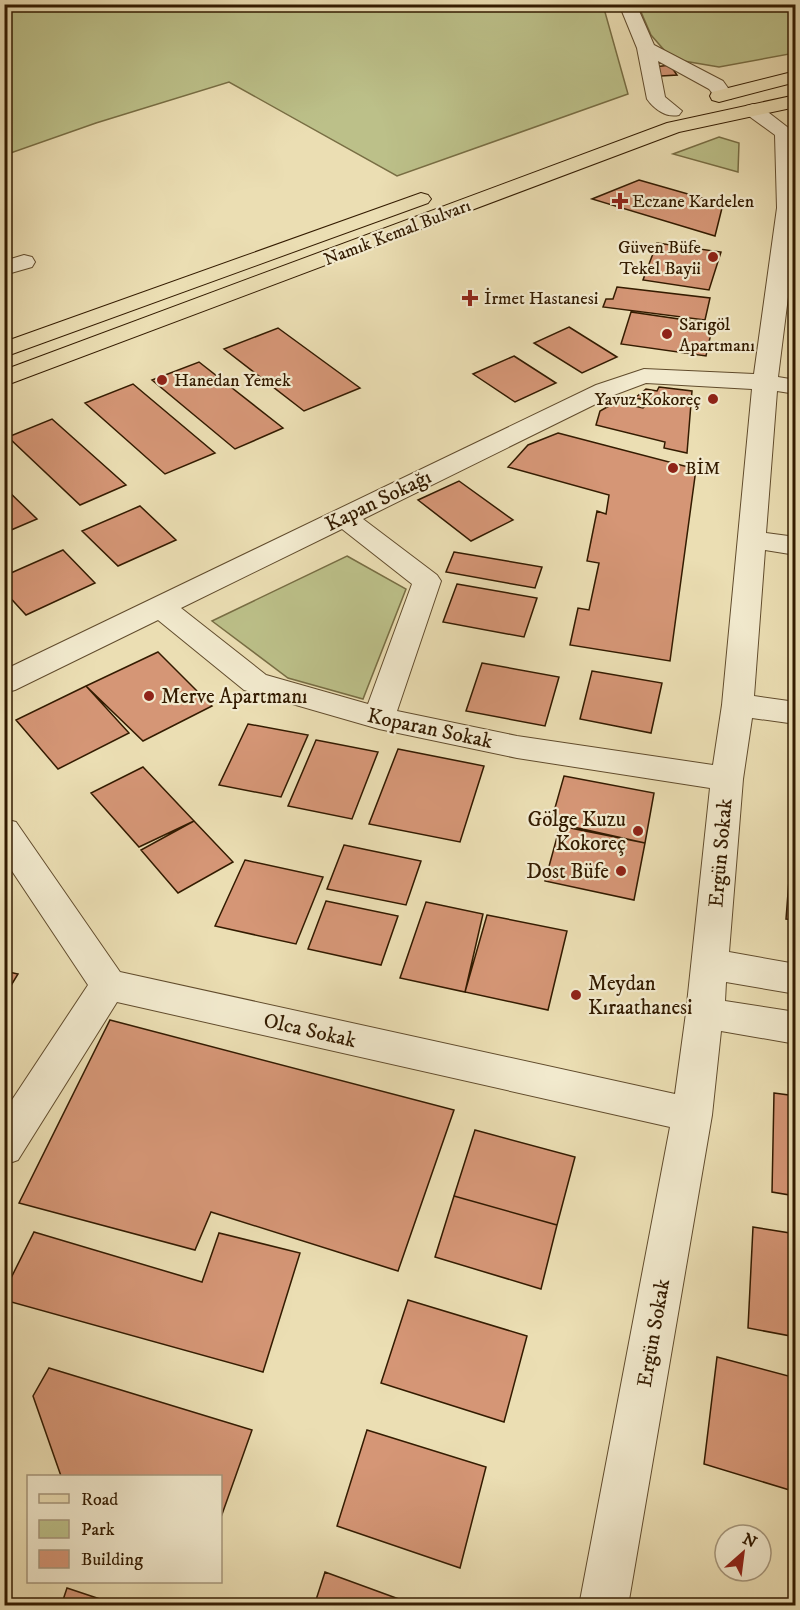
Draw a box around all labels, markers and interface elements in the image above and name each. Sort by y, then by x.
place label: Eczane Kardelen [632,191,755,213]
marker: Eczane Kardelen [613,194,627,208]
street label: Namık Kemal Bulvarı [321,195,474,271]
place label: Güven Büfe Tekel Bayii [618,237,701,280]
marker: Güven Büfe Tekel Bayii [706,250,720,264]
place label: İrmet Hastanesi [484,287,598,310]
marker: İrmet Hastanesi [461,289,479,307]
place label: Sarıgöl Apartmanı [679,314,755,357]
marker: Sarıgöl Apartmanı [660,327,674,341]
place label: Hanedan Yemek [174,370,291,392]
marker: Hanedan Yemek [155,373,169,387]
place label: Yavuz Kokoreç [594,389,701,411]
marker: Yavuz Kokoreç [706,392,720,406]
place label: BİM [685,457,720,480]
marker: BİM [666,461,680,475]
street label: Kapan Sokağı [321,464,436,538]
place label: Merve Apartmanı [161,684,308,710]
marker: Merve Apartmanı [142,689,156,703]
street label: Koparan Sokak [365,703,495,755]
street label: Ergün Sokak [703,797,739,909]
place label: Gölge Kuzu Kokoreç [528,807,626,857]
marker: Gölge Kuzu Kokoreç [631,824,645,838]
place label: Dost Büfe [526,859,609,885]
marker: Dost Büfe [614,864,628,878]
place label: Meydan Kıraathanesi [588,971,693,1021]
marker: Meydan Kıraathanesi [569,988,583,1002]
street label: Olca Sokak [261,1008,359,1054]
street label: Ergün Sokak [632,1276,676,1389]
legend [27,1475,222,1583]
text: Road [81,1489,118,1511]
text: Park [81,1519,115,1541]
north arrow [713,1523,773,1583]
text: N [739,1529,760,1553]
text: Building [81,1549,143,1571]

